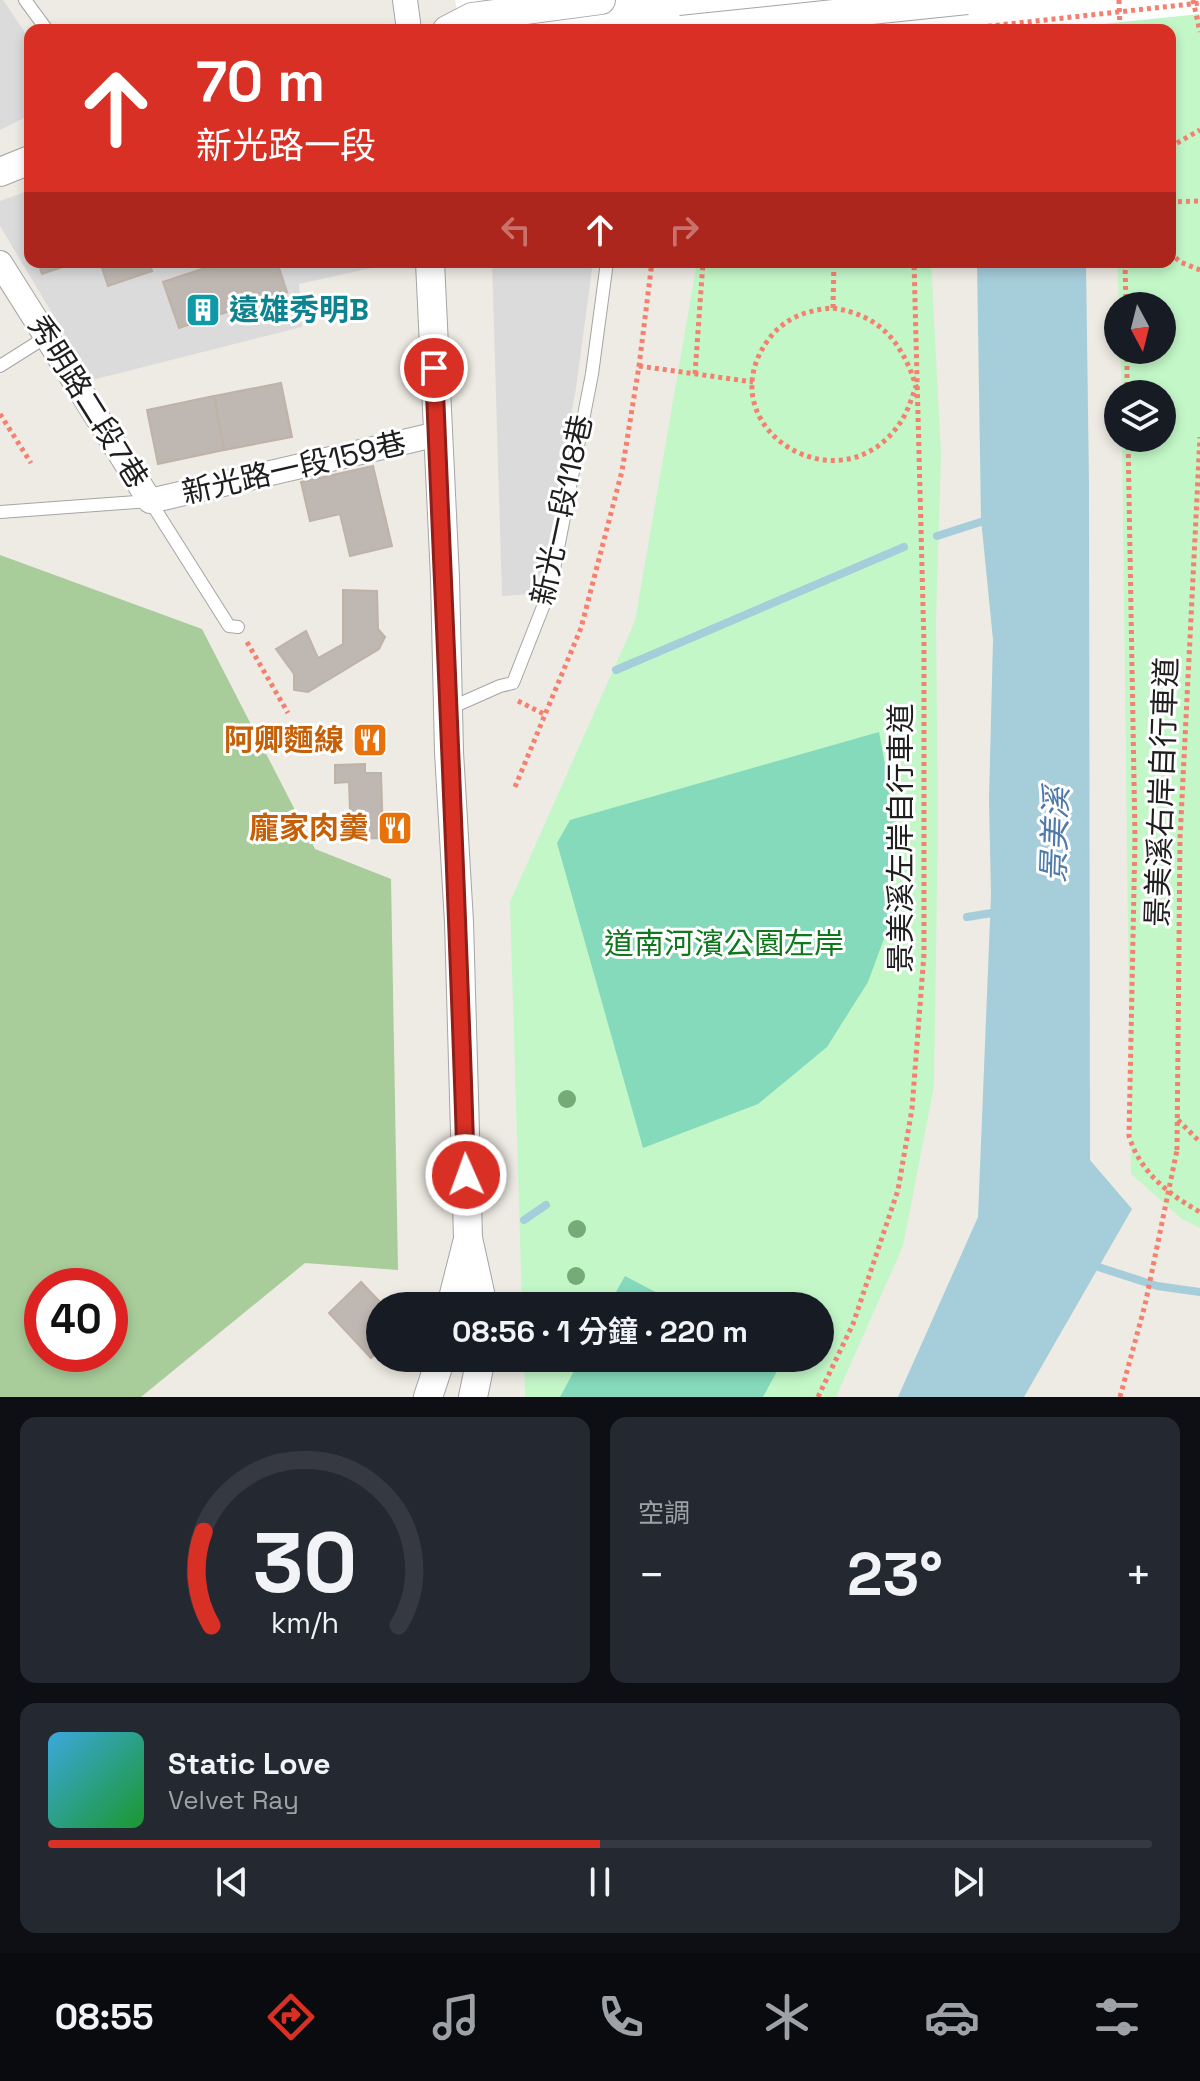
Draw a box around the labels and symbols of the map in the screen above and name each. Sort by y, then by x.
place label: 遠雄秀明B [229,290,369,329]
building icon: 遠雄秀明B [184,291,222,329]
north arrow [1104,292,1176,364]
street label: 秀明路二段7巷 [20,308,157,496]
pin [400,334,468,402]
street label: 新光一段118巷 [522,411,601,609]
street label: 新光路一段159巷 [178,423,410,512]
street label: 景美溪右岸自行車道 [1137,656,1186,928]
street label: 景美溪左岸自行車道 [881,703,920,973]
place label: 阿卿麵線 [224,720,344,759]
restaurant icon: 阿卿麵線 [351,721,389,759]
water label: 景美溪 [1033,782,1077,884]
place label: 龐家肉羹 [249,808,369,847]
restaurant icon: 龐家肉羹 [376,809,414,847]
park label: 道南河濱公園左岸 [604,924,844,963]
position arrow [424,1133,508,1217]
speed limit sign: 40 [24,1268,128,1372]

